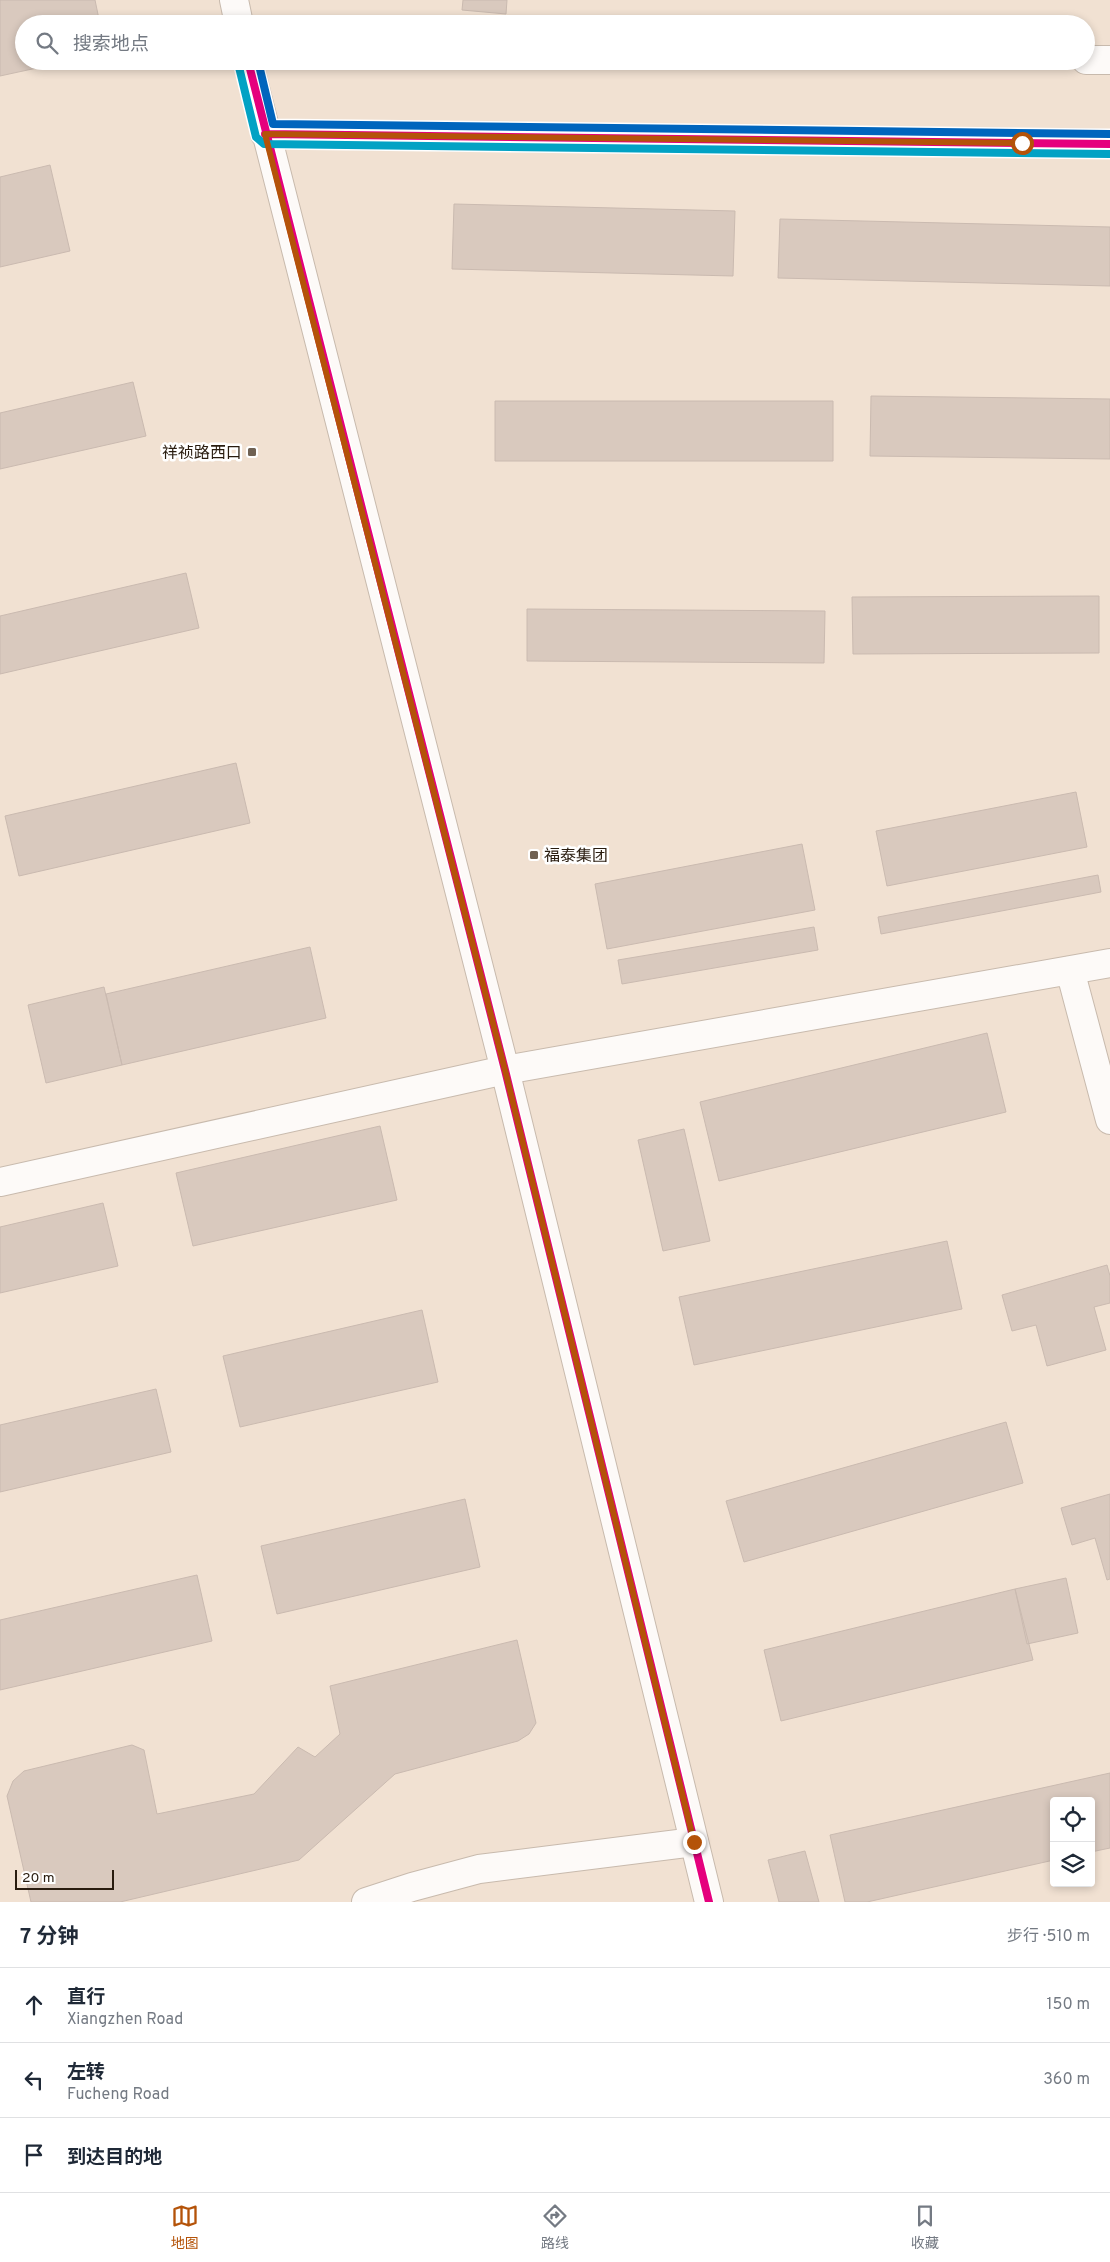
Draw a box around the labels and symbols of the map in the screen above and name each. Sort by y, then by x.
route start [1011,132,1034,155]
place label: 祥祯路西口 [162,444,242,464]
marker: 祥祯路西口 [246,446,258,458]
place label: 福泰集团 [544,847,608,867]
marker: 福泰集团 [528,849,540,861]
route end [683,1831,706,1854]
scale bar [15,1867,114,1890]

